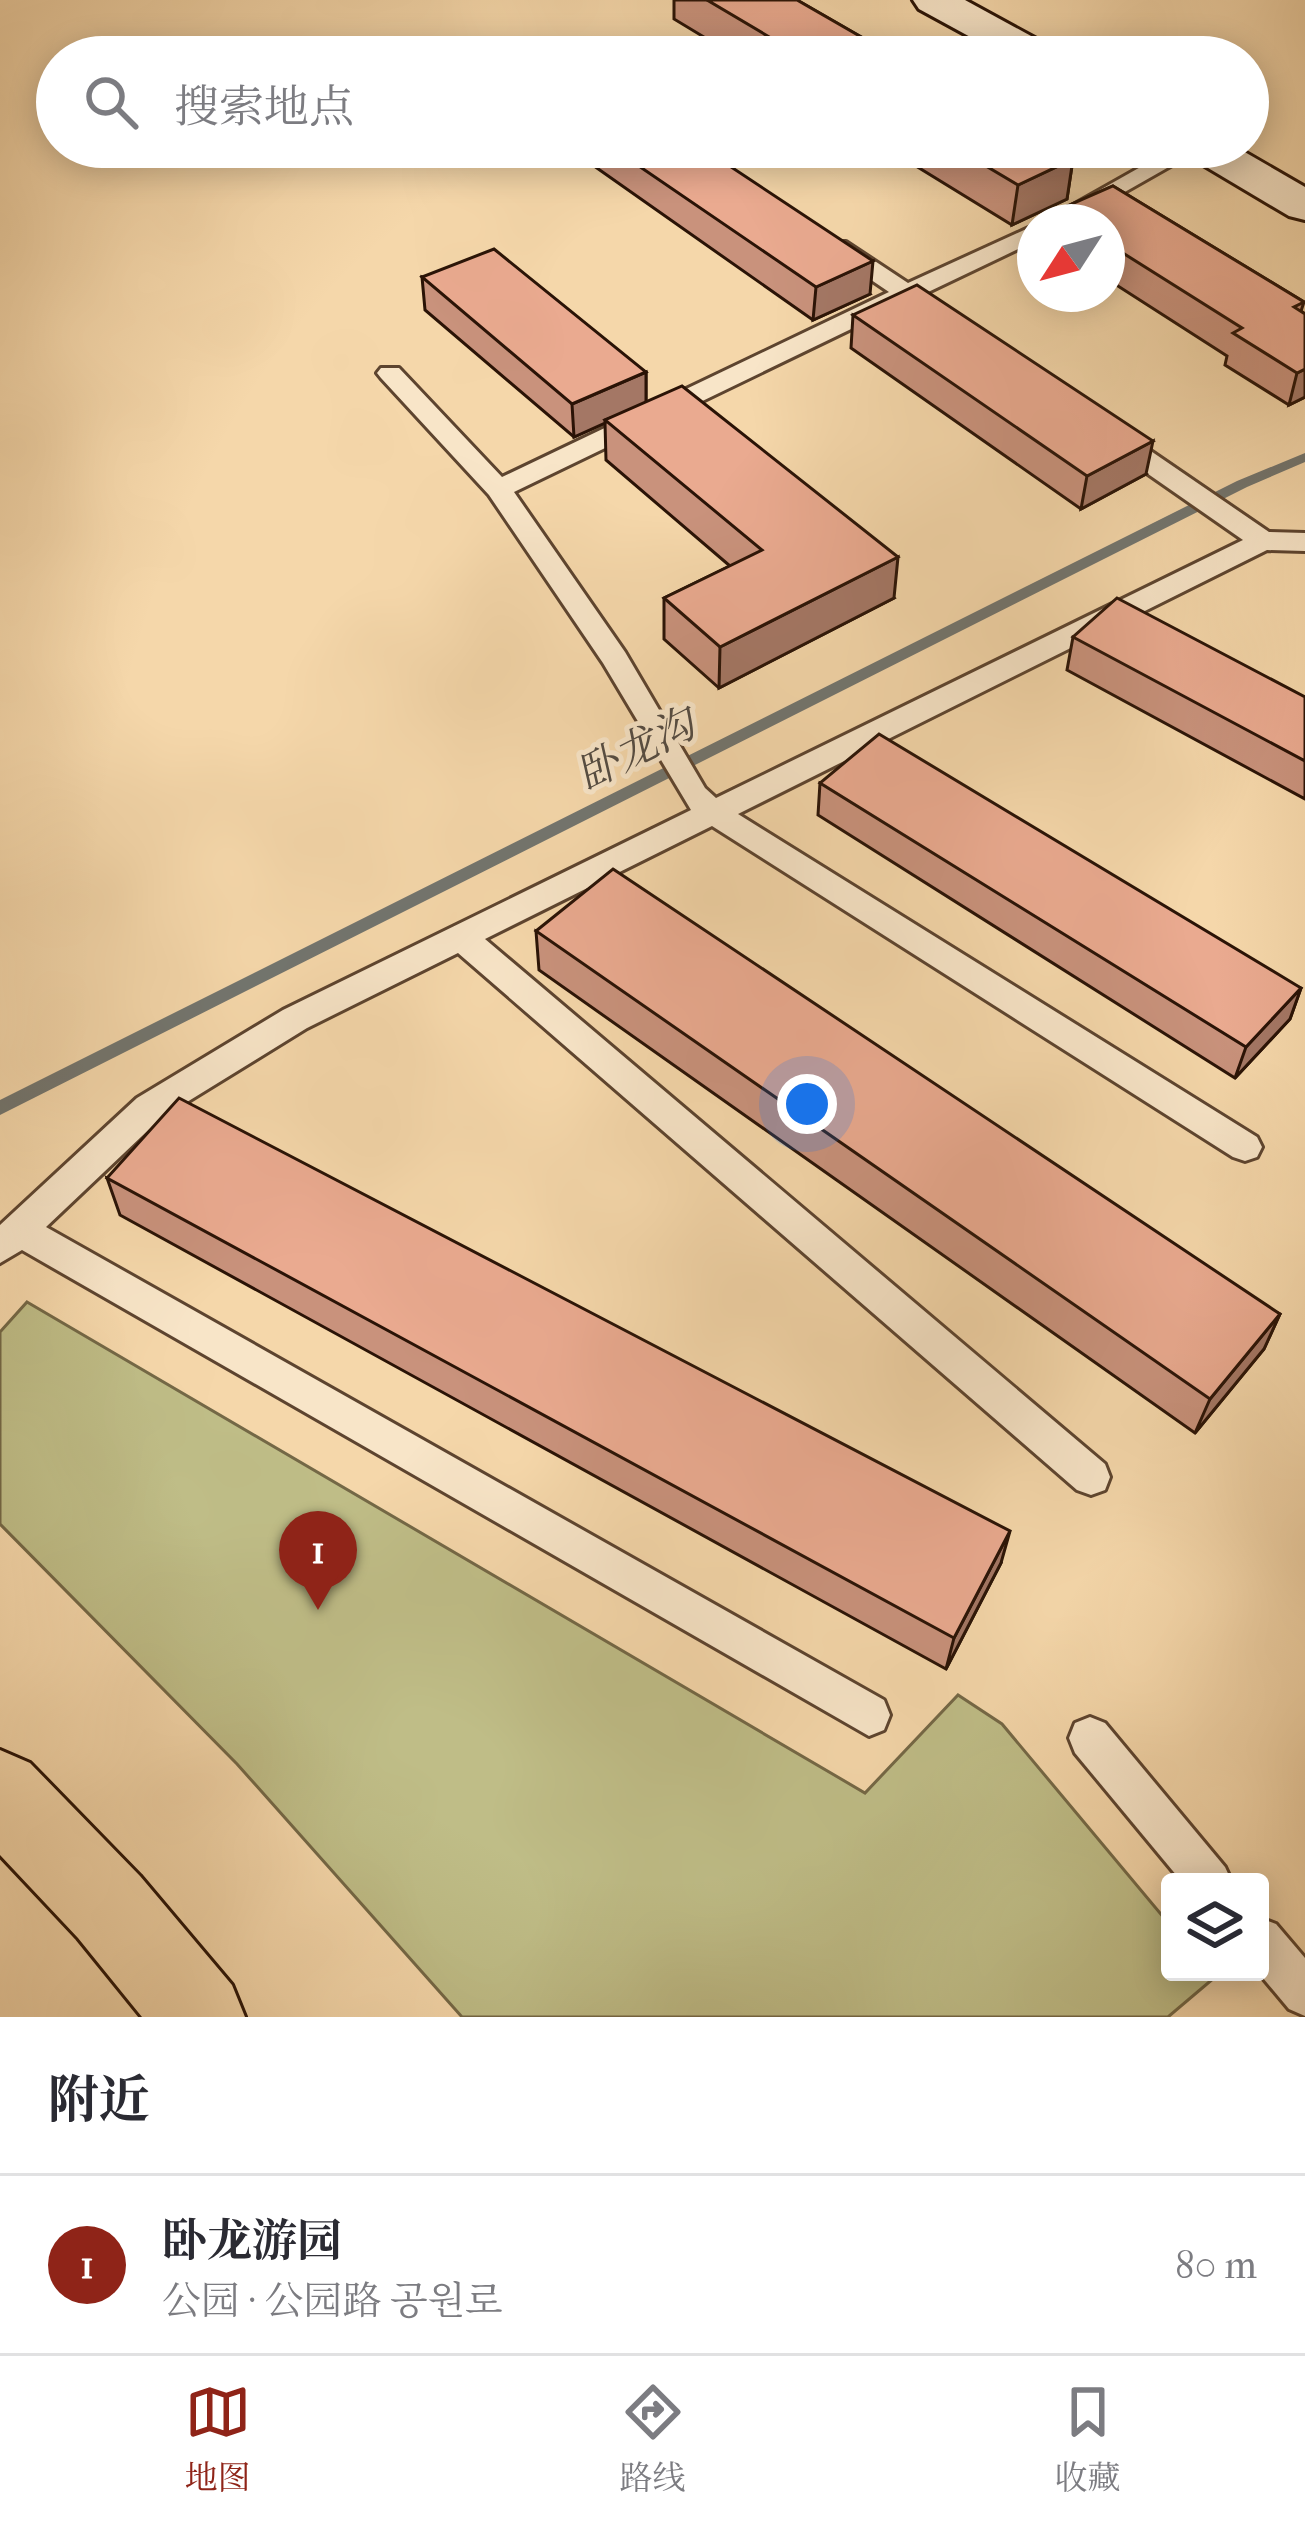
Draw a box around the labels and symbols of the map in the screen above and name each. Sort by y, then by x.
north arrow [1017,204,1125,312]
water label: 卧龙沟 [569,697,709,800]
your location [777,1074,837,1134]
pin: 1 [279,1511,357,1610]

